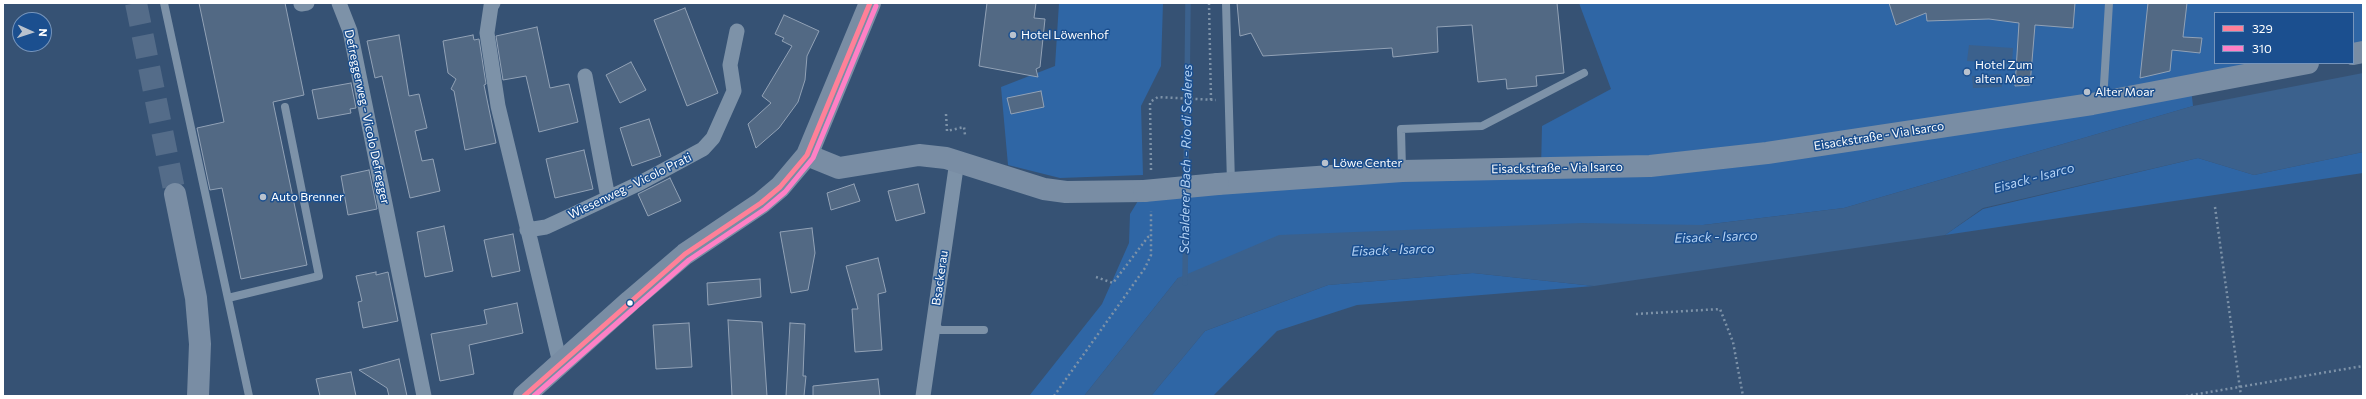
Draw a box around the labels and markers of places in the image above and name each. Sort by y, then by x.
place label: Hotel Löwenhof [1021,28,1109,42]
marker: Hotel Löwenhof [1008,30,1018,40]
place label: Hotel Zum alten Moar [1975,58,2034,86]
marker: Hotel Zum alten Moar [1962,67,1972,77]
place label: Alter Moar [2095,85,2154,99]
marker: Alter Moar [2082,87,2092,97]
place label: Löwe Center [1333,156,1402,170]
marker: Löwe Center [1320,158,1330,168]
place label: Auto Brenner [271,190,344,204]
marker: Auto Brenner [258,192,268,202]
unlabelled marker [625,298,635,308]

